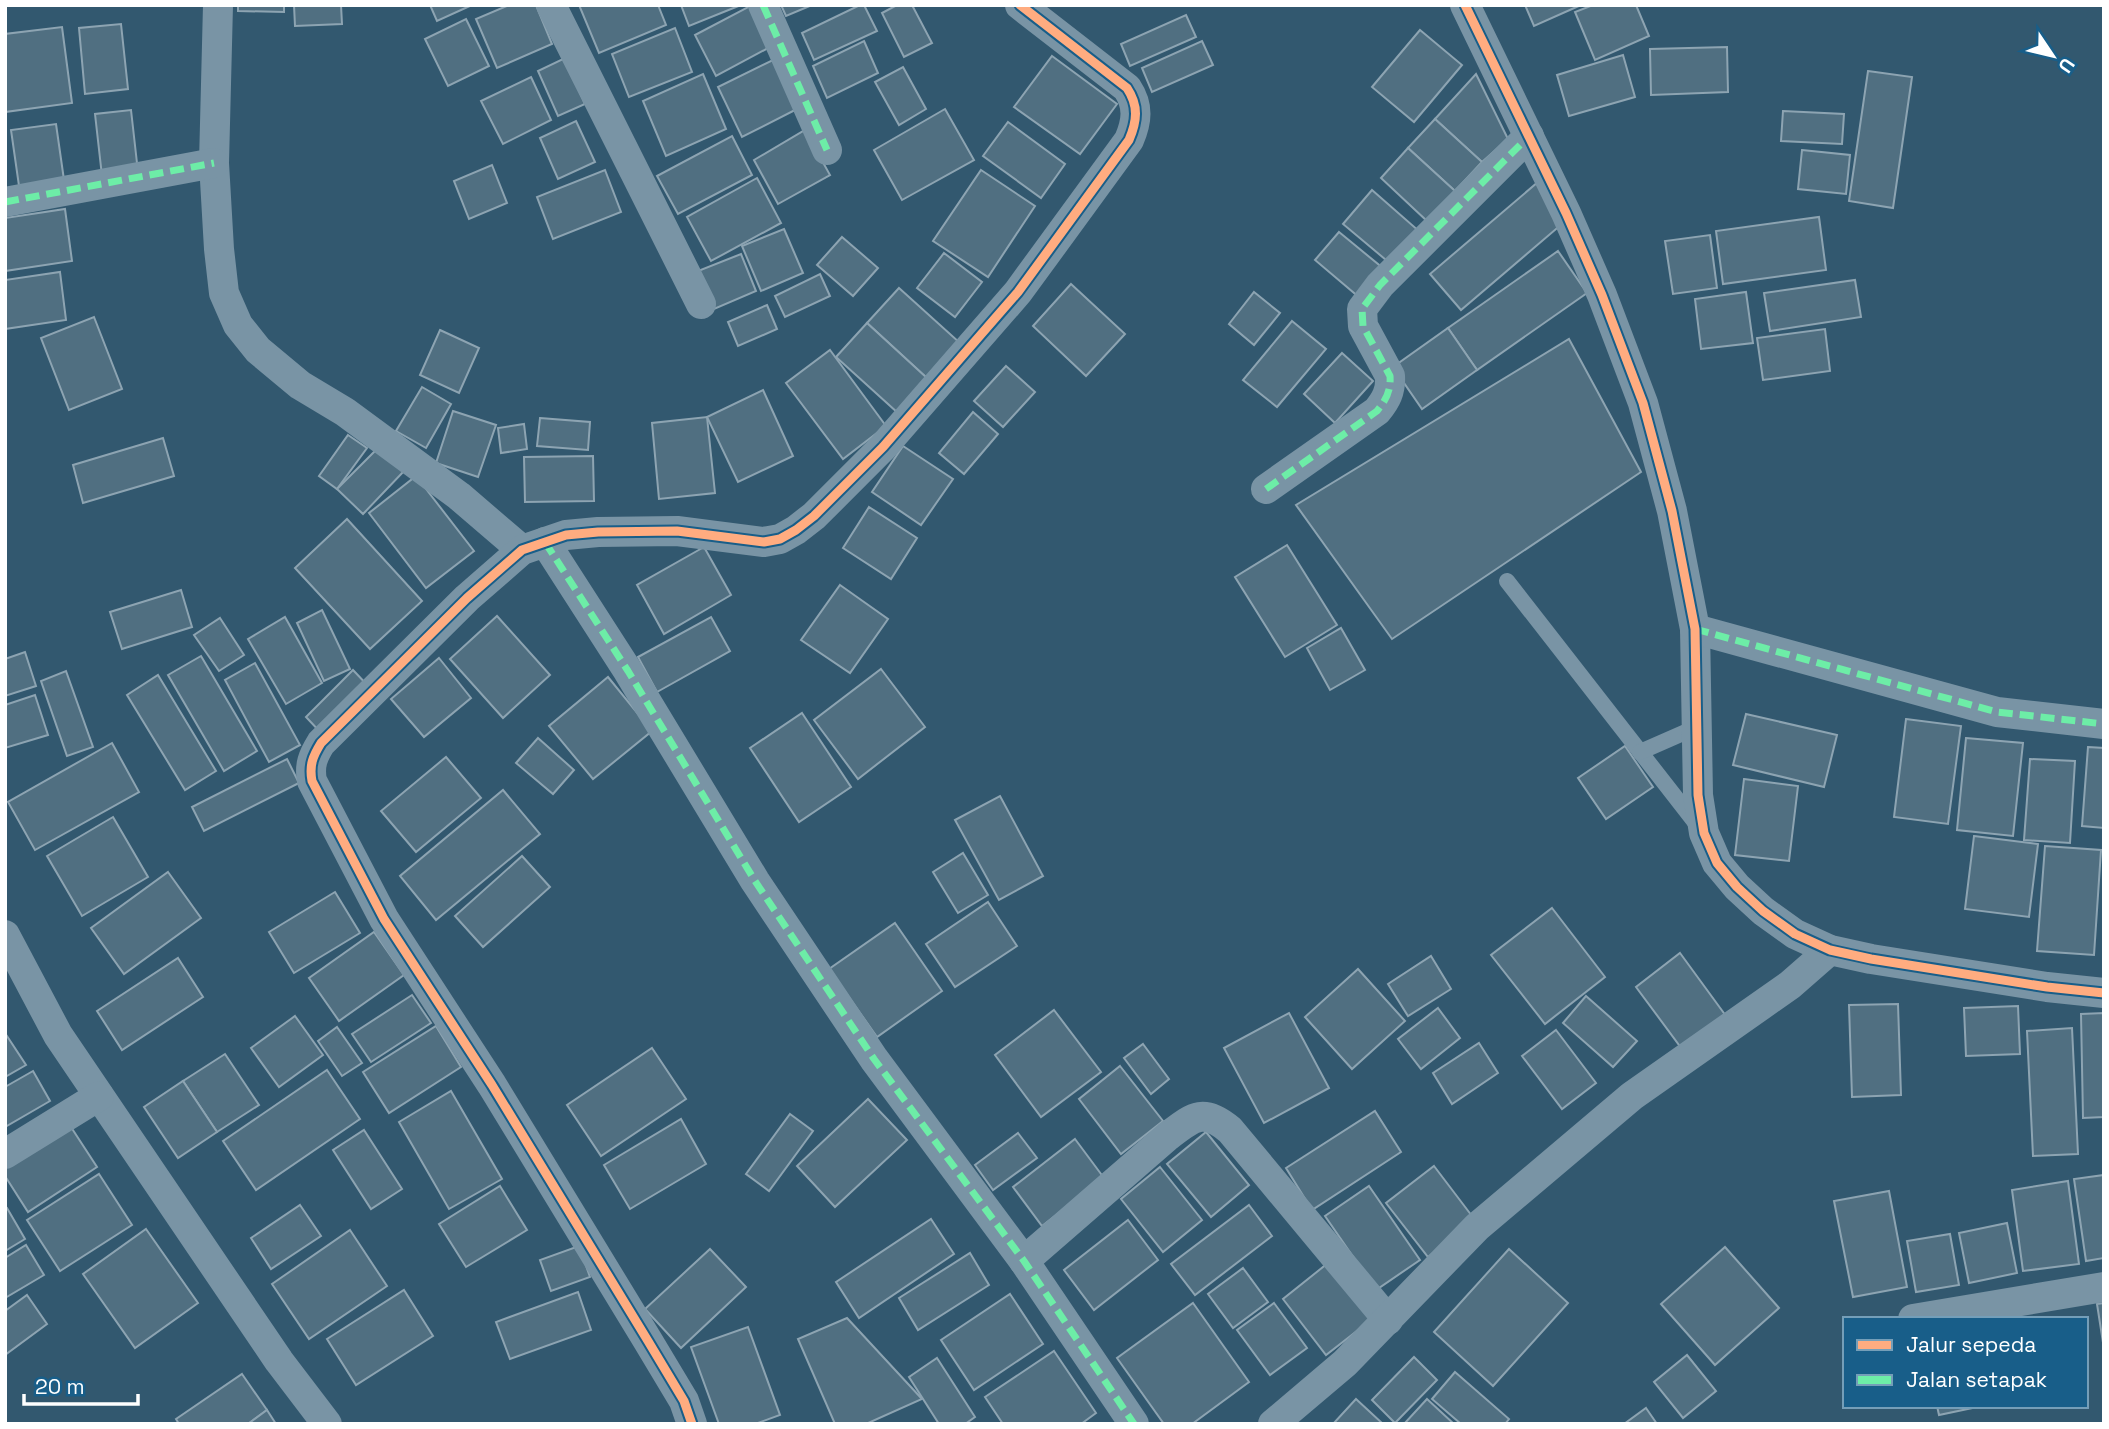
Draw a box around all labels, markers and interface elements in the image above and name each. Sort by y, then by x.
north arrow [2018,21,2088,91]
text: U [2053,53,2080,78]
legend [1843,1317,2088,1408]
text: Jalur sepeda [1906,1331,2036,1358]
scale bar [24,1362,138,1406]
text: Jalan setapak [1906,1366,2047,1393]
text: 20 m [35,1373,85,1400]

